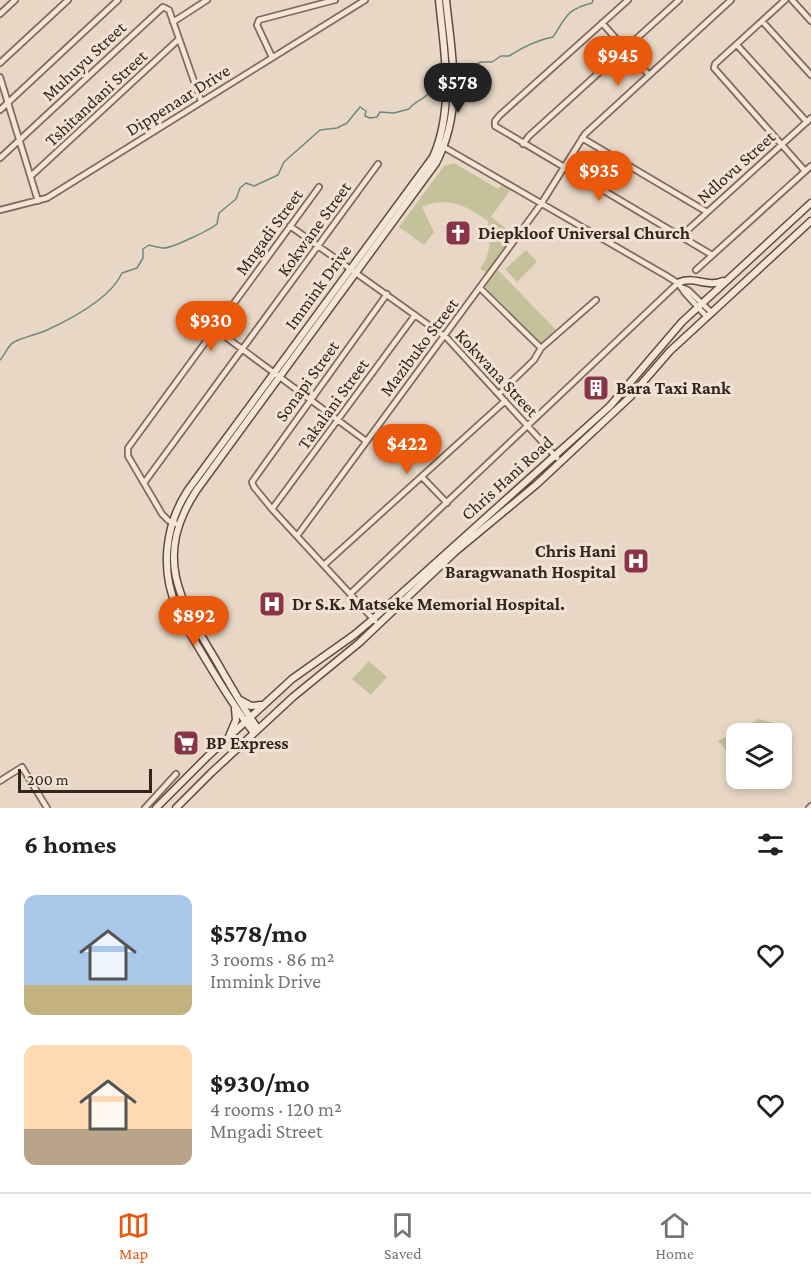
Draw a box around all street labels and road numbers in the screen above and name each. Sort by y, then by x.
street label: Muhuyu Street [38,16,131,105]
street label: Tshitandani Street [41,45,152,150]
street label: Dippenaar Drive [122,60,234,140]
street label: Ndlovu Street [693,126,780,207]
street label: Kokwane Street [273,177,356,280]
street label: Mngadi Street [231,184,307,279]
street label: Immink Drive [281,241,355,333]
street label: Mazibuko Street [376,293,463,400]
street label: Kokwana Street [451,325,543,422]
street label: Sonapi Street [271,336,344,425]
street label: Takalani Street [293,354,373,453]
street label: Chris Hani Road [457,431,557,524]

